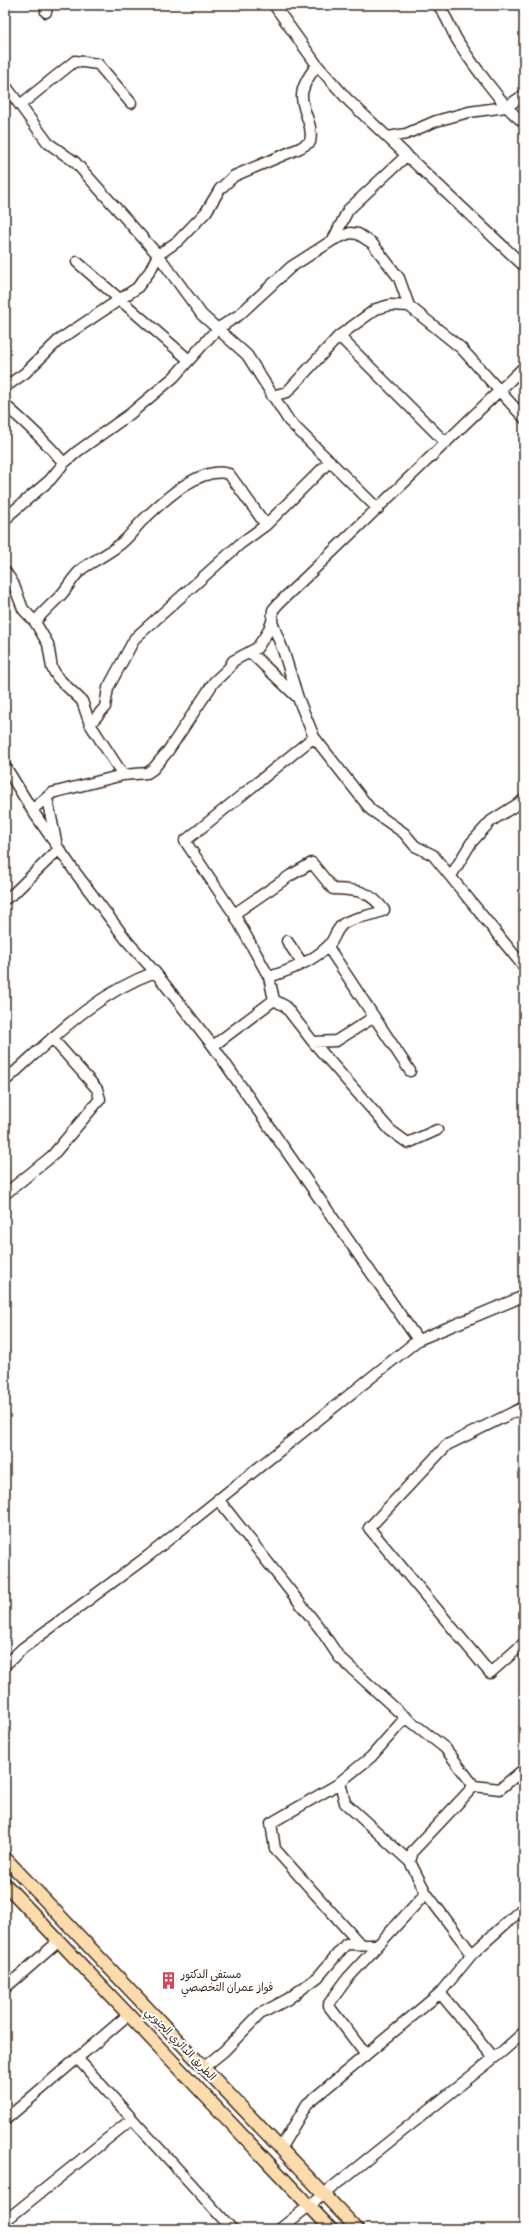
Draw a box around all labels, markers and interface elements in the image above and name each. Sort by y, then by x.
place label: مستفى الدكتور فواز عمران التخصصي [180,1968,273,1998]
building icon: مستفى الدكتور فواز عمران التخصصي [158,1970,178,1990]
street label: الطريق الدائري الجنوبي [140,2005,219,2086]

